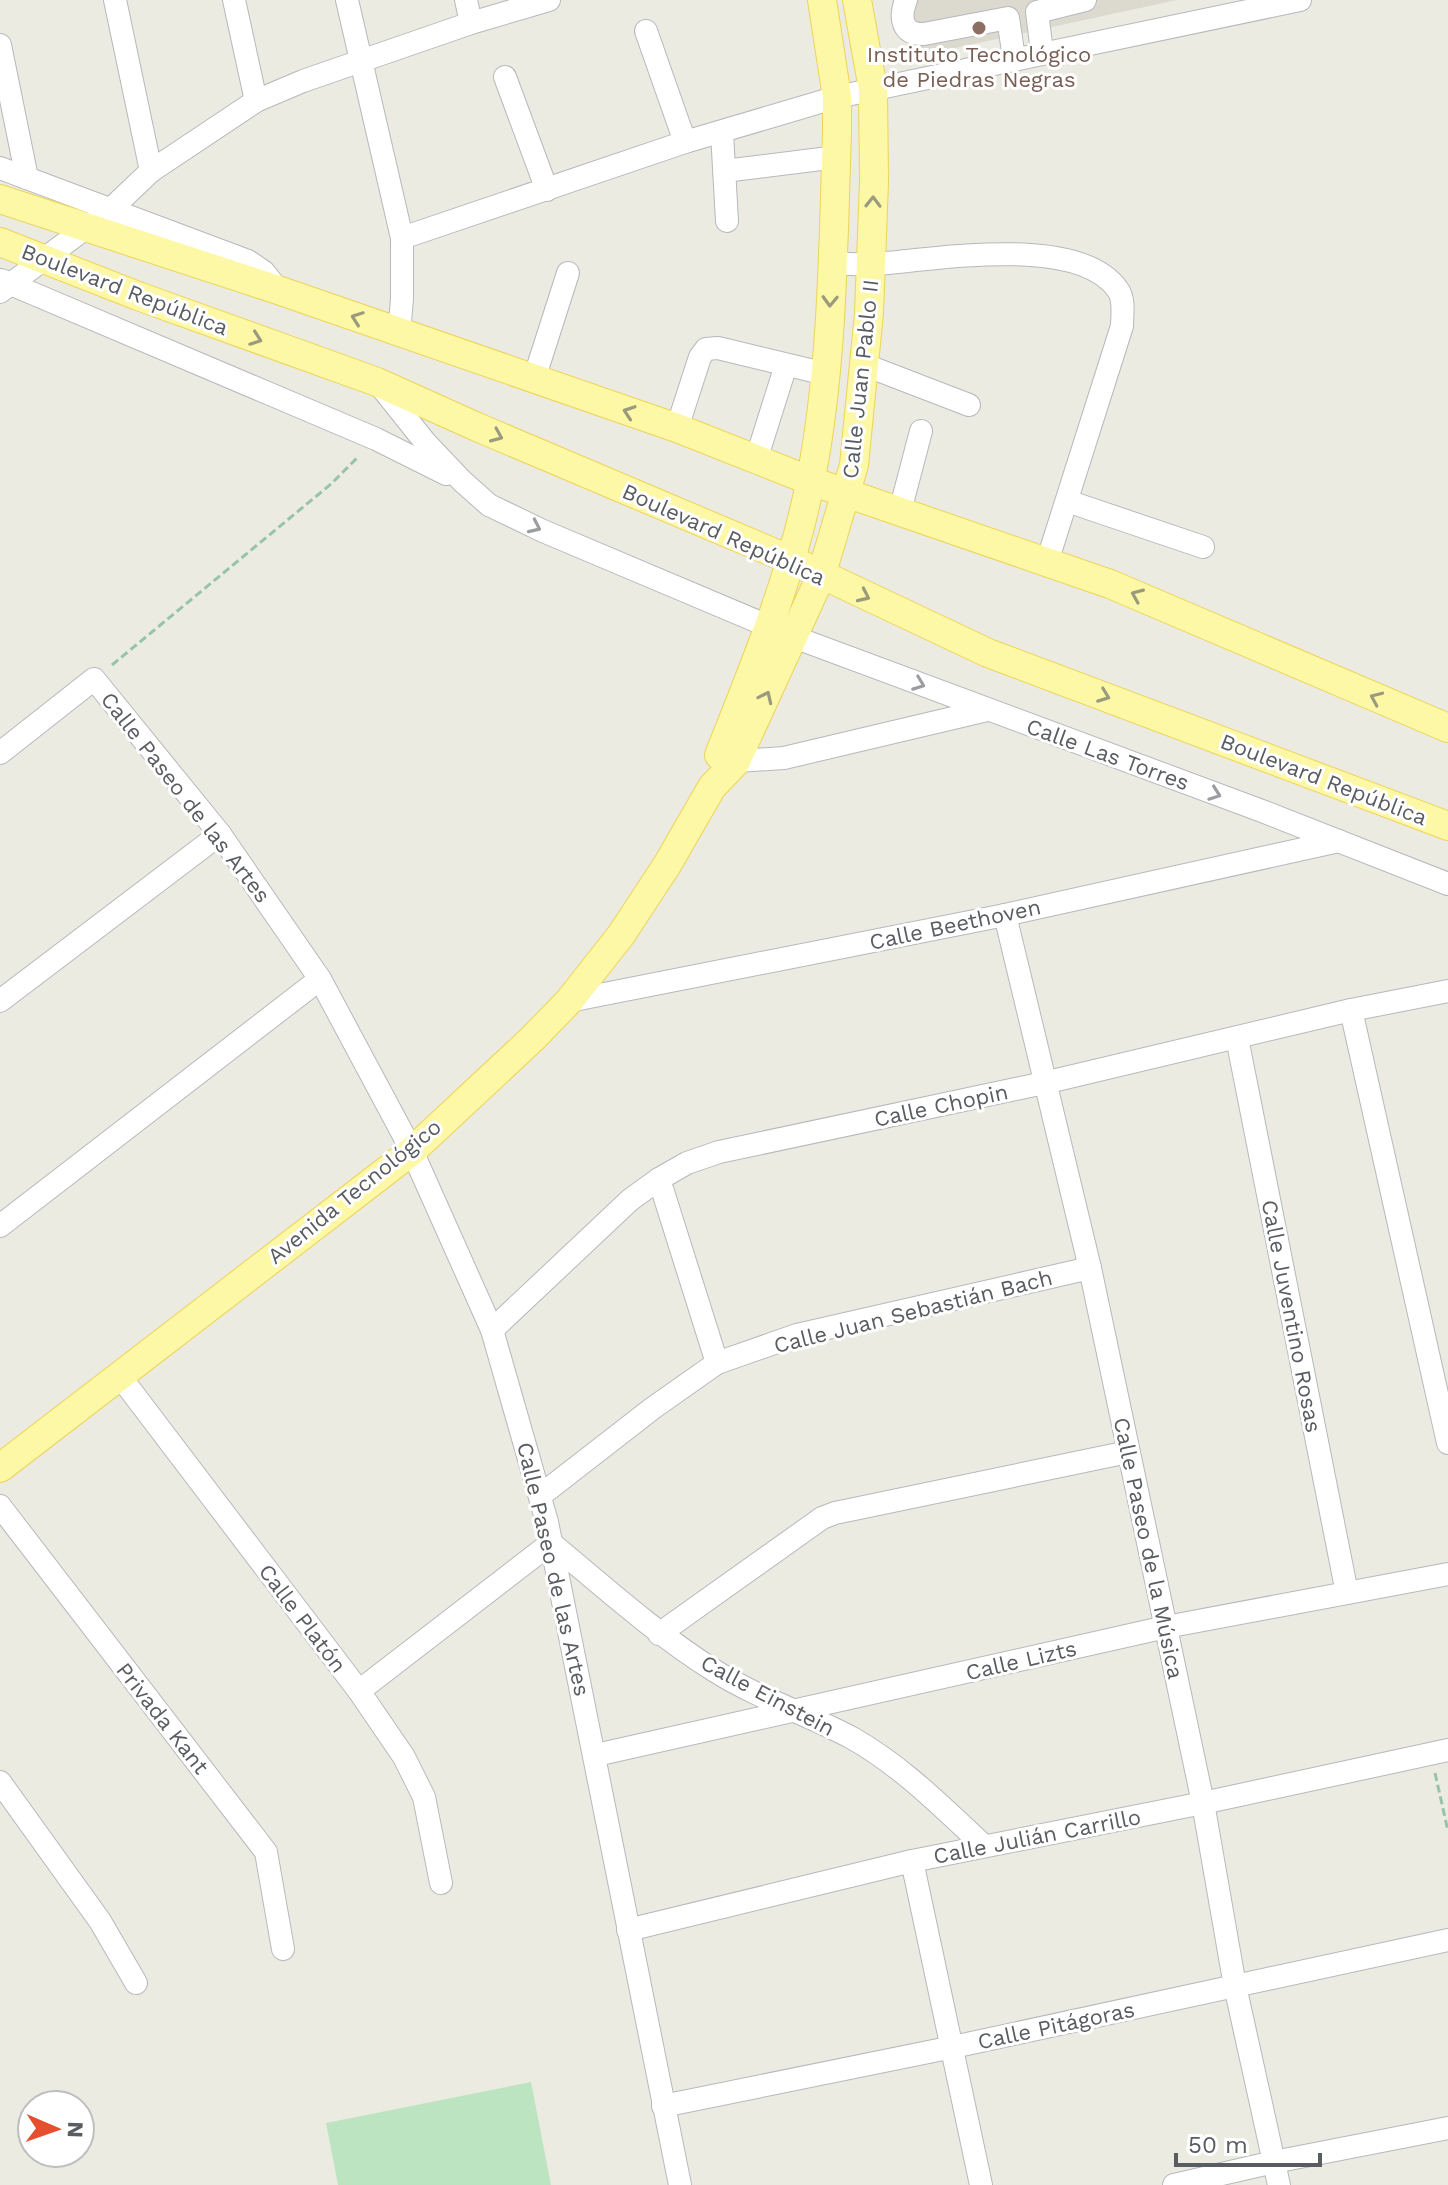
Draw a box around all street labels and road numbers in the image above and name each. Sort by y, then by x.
street label: Boulevard República [18,239,232,340]
street label: Calle Juan Pablo II [838,278,883,480]
street label: Boulevard República [619,478,829,590]
street label: Calle Paseo de las Artes [96,687,275,907]
street label: Calle Las Torres [1023,713,1193,796]
street label: Boulevard República [1217,729,1431,830]
street label: Calle Beethoven [867,894,1043,955]
street label: Calle Chopin [872,1079,1010,1132]
street label: Avenida Tecnológico [263,1114,446,1269]
street label: Calle Juventino Rosas [1257,1198,1326,1435]
street label: Calle Juan Sebastián Bach [771,1265,1055,1358]
street label: Calle Paseo de la Música [1109,1415,1188,1681]
street label: Calle Paseo de las Artes [512,1440,595,1699]
street label: Calle Platón [254,1559,352,1677]
street label: Calle Lizts [963,1636,1079,1685]
street label: Calle Einstein [697,1650,839,1741]
street label: Privada Kant [111,1658,214,1779]
street label: Calle Julián Carrillo [931,1804,1143,1869]
street label: Calle Pitágoras [975,1997,1137,2054]

